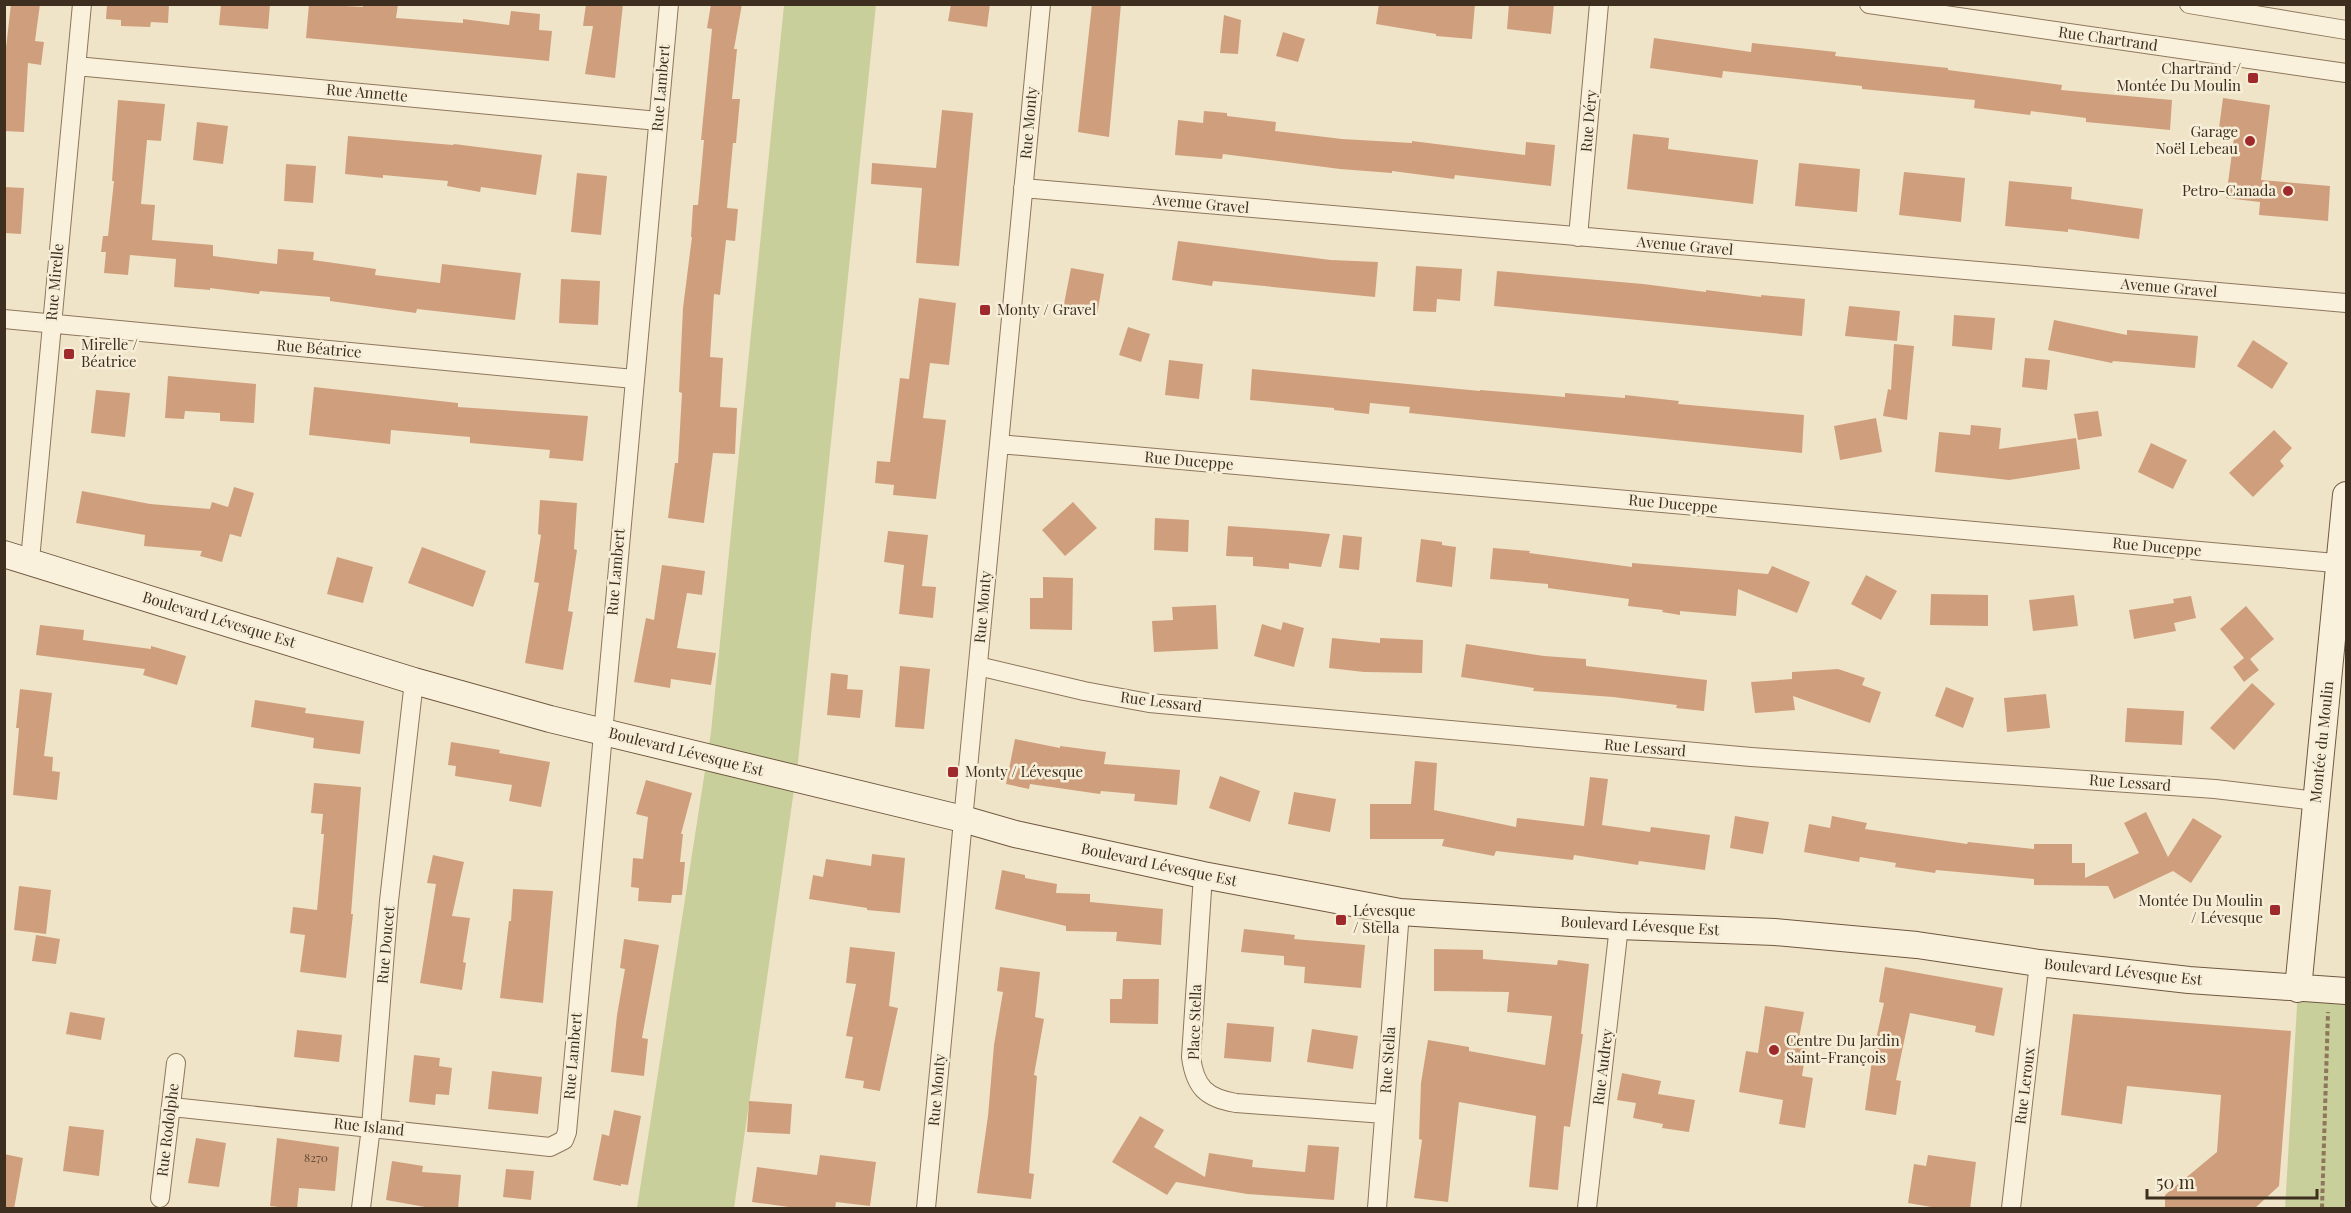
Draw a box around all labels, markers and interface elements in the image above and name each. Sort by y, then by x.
street label: Rue Chartrand [2057,21,2159,55]
street label: Rue Lambert [646,43,674,132]
place label: Chartrand / Montée Du Moulin [2116,58,2241,95]
marker: Chartrand / Montée Du Moulin [2246,71,2260,85]
street label: Rue Annette [325,78,409,106]
street label: Rue Monty [1015,85,1041,160]
street label: Rue Déry [1575,89,1601,153]
place label: Garage Noël Lebeau [2155,121,2238,158]
marker: Garage Noël Lebeau [2243,134,2257,148]
place label: Petro-Canada [2182,180,2277,200]
marker: Petro-Canada [2281,184,2295,198]
street label: Avenue Gravel [1151,189,1250,217]
street label: Avenue Gravel [1635,231,1734,259]
street label: Rue Mirelle [41,243,67,321]
street label: Avenue Gravel [2119,273,2218,301]
place label: Monty / Gravel [997,299,1096,319]
marker: Monty / Gravel [978,303,992,317]
place label: Mirelle / Béatrice [81,334,138,371]
street label: Rue Béatrice [276,334,363,362]
marker: Mirelle / Béatrice [62,347,76,361]
street label: Rue Duceppe [1144,446,1234,474]
street label: Rue Duceppe [1628,489,1718,517]
street label: Rue Lambert [601,527,629,616]
street label: Rue Duceppe [2112,532,2202,560]
street label: Rue Monty [969,569,995,644]
street label: Boulevard Lévesque Est [140,586,299,652]
street label: Montée du Moulin [2305,680,2337,804]
street label: Rue Lessard [1119,686,1203,716]
street label: Boulevard Lévesque Est [607,722,766,780]
street label: Rue Lessard [1603,733,1687,761]
place label: Monty / Lévesque [965,761,1083,781]
marker: Monty / Lévesque [946,765,960,779]
street label: Rue Lessard [2088,769,2172,795]
street label: Boulevard Lévesque Est [1079,838,1240,890]
place label: Montée Du Moulin / Lévesque [2138,890,2263,927]
place label: Lévesque / Stella [1353,900,1416,937]
marker: Montée Du Moulin / Lévesque [2268,903,2282,917]
street label: Rue Doucet [372,905,398,985]
street label: Boulevard Lévesque Est [1560,911,1721,939]
marker: Lévesque / Stella [1334,913,1348,927]
street label: Boulevard Lévesque Est [2043,953,2204,989]
street label: Place Stella [1183,983,1205,1060]
street label: Rue Lambert [558,1011,586,1100]
street label: Rue Stella [1375,1025,1399,1094]
street label: Rue Audrey [1587,1027,1617,1106]
place label: Centre Du Jardin Saint-François [1786,1030,1900,1067]
marker: Centre Du Jardin Saint-François [1767,1043,1781,1057]
street label: Rue Leroux [2009,1046,2039,1125]
street label: Rue Monty [923,1052,949,1127]
street label: Rue Rodolphe [151,1082,183,1178]
street label: Rue Island [333,1112,406,1140]
house number: 8270 [304,1149,328,1165]
scale bar [2147,1162,2316,1200]
text: 50 m [2156,1170,2195,1194]

